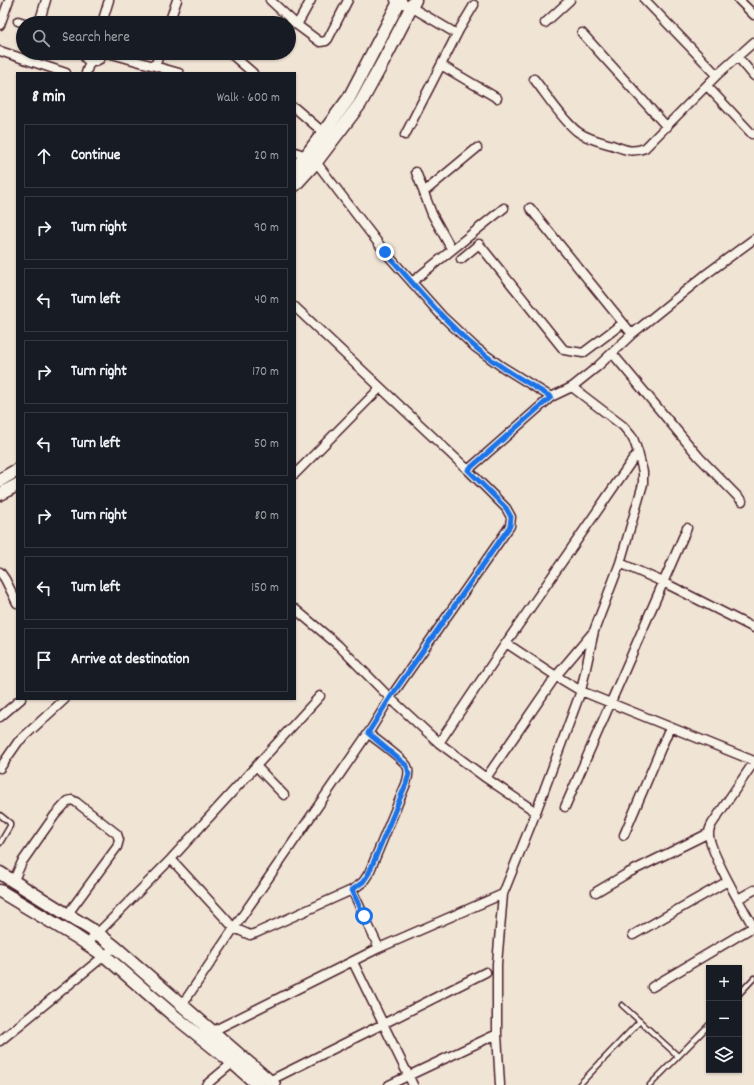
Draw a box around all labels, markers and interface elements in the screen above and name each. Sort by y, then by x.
search box [16,16,296,60]
icon: search [30,27,52,49]
text: Search here [62,27,130,49]
text: 8 min [32,86,65,110]
text: Walk · 600 m [217,89,280,108]
icon: ahead [33,145,55,167]
text: Continue [71,145,120,167]
text: 20 m [254,147,279,166]
icon: right [33,217,55,239]
text: Turn right [71,217,127,239]
text: 90 m [254,219,279,238]
route end [376,243,394,261]
icon: left [33,289,55,311]
text: Turn left [71,289,120,311]
text: 40 m [255,291,279,310]
icon: right [33,361,55,383]
text: Turn right [71,361,127,383]
text: 170 m [252,363,279,382]
icon: left [33,433,55,455]
text: Turn left [71,433,120,455]
text: 50 m [254,435,279,454]
icon: right [33,505,55,527]
text: Turn right [71,505,127,527]
text: 80 m [255,507,279,526]
icon: left [33,577,55,599]
text: Turn left [71,577,120,599]
text: 150 m [251,579,279,598]
icon: arrive [33,649,55,671]
text: Arrive at destination [71,649,189,671]
route start [355,907,373,925]
map controls [706,965,742,1073]
button: + [706,965,742,1001]
button: − [706,1001,742,1037]
button: layers [706,1037,742,1073]

